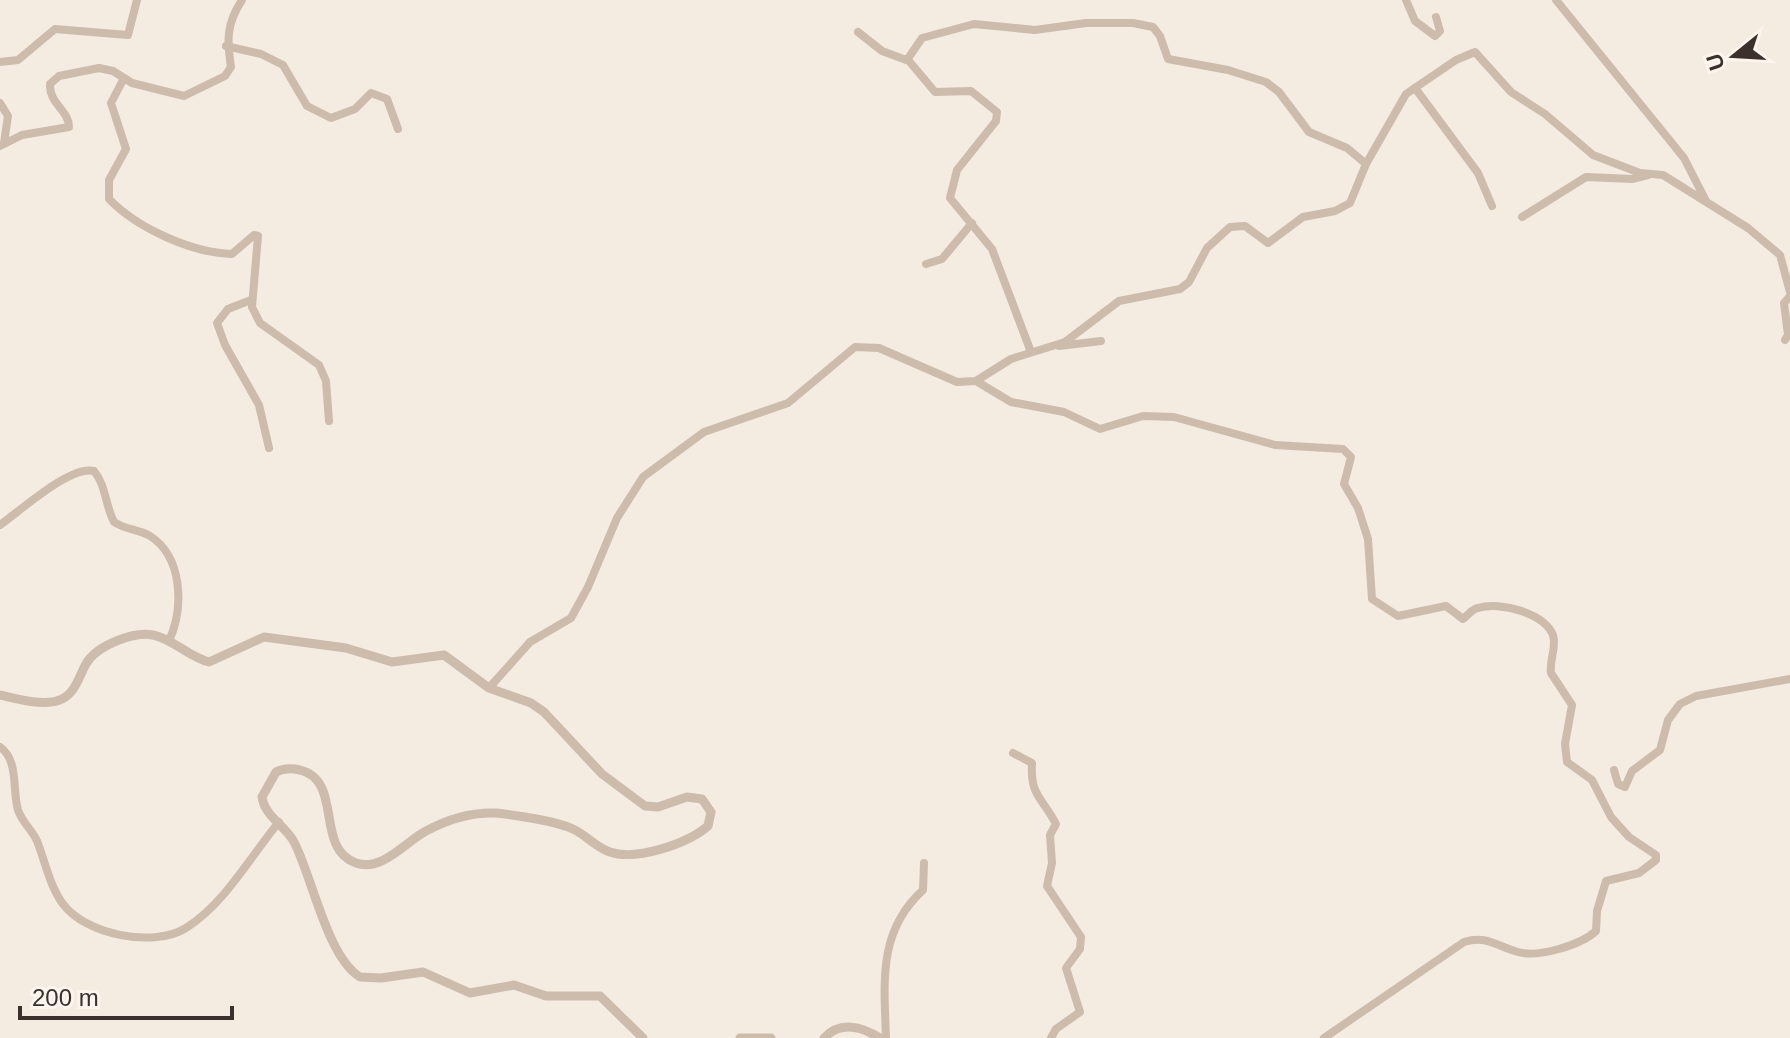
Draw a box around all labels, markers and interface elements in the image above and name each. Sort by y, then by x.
north arrow [1694,16,1774,96]
text: U [1701,51,1730,73]
scale bar [20,970,232,1020]
text: 200 m [32,984,99,1011]

